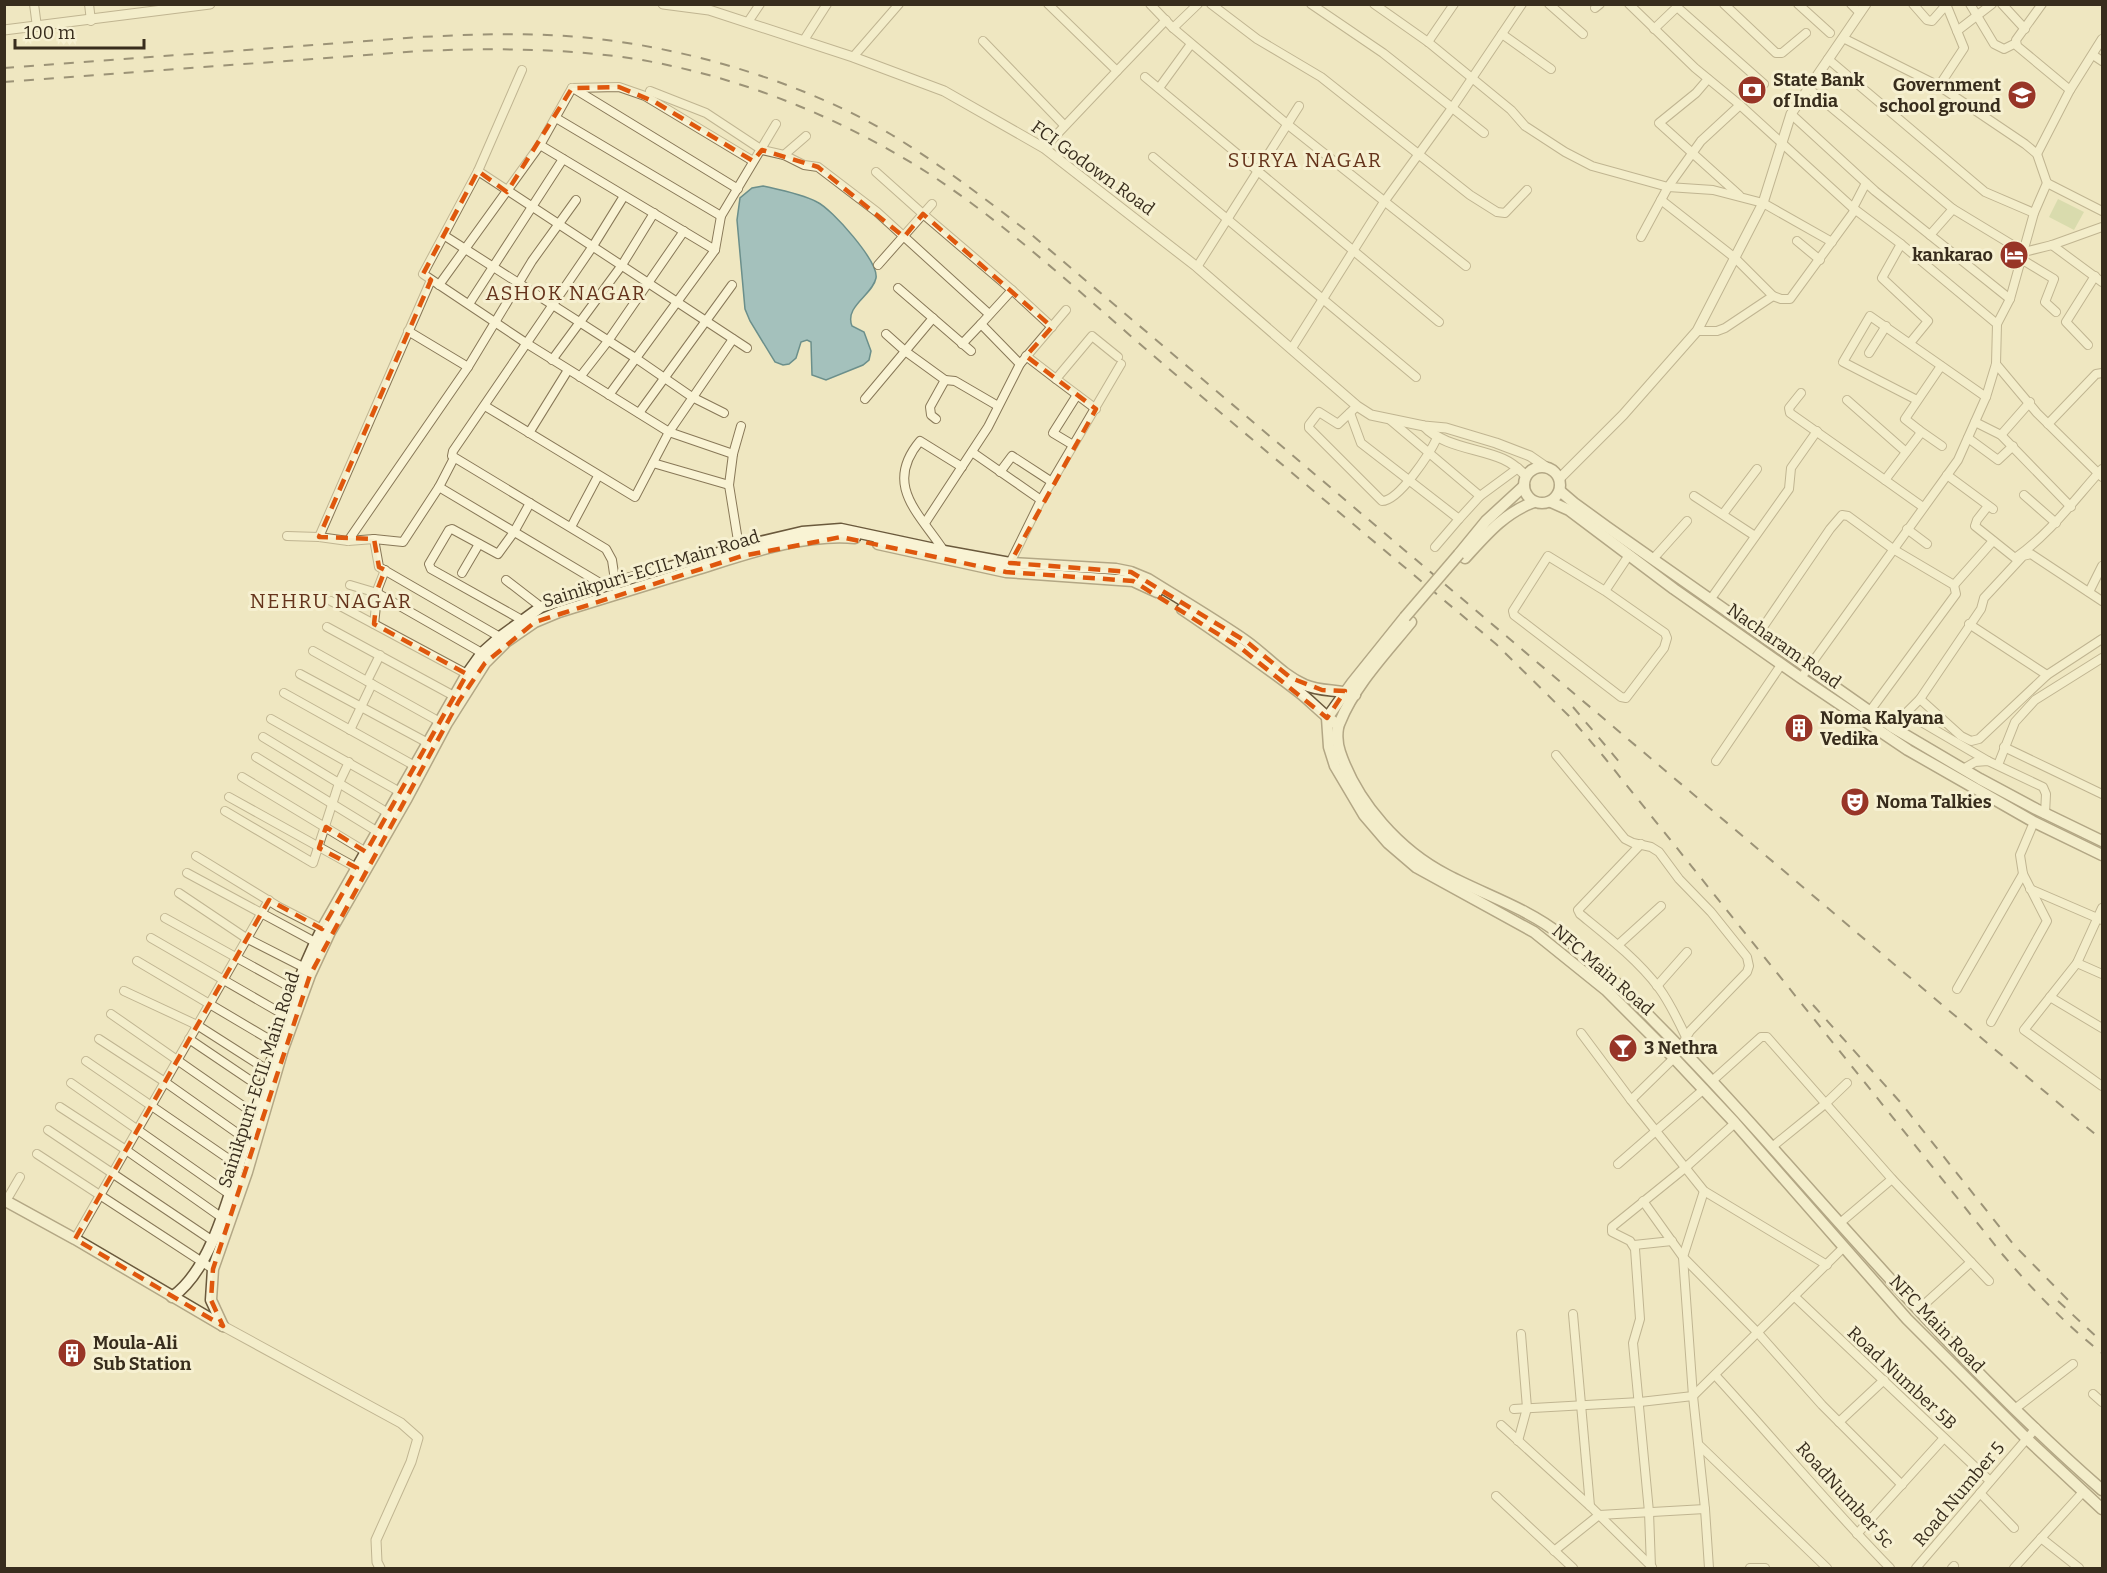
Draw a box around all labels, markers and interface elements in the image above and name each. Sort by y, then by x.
scale bar [15,12,144,50]
text: 100 m [24,22,75,44]
place label: State Bank of India [1773,69,1865,112]
bank icon: State Bank of India [1736,74,1768,106]
place label: Government school ground [1879,74,2001,117]
school or university icon: Government school ground [2006,79,2038,111]
street label: FCI Godown Road [1027,116,1159,220]
district label: SURYA NAGAR [1228,148,1382,172]
hotel icon: kankarao [1998,239,2030,271]
place label: kankarao [1912,244,1993,266]
district label: ASHOK NAGAR [486,281,647,305]
street label: Sainikpuri-ECIL Main Road [540,525,763,613]
district label: NEHRU NAGAR [250,589,412,613]
street label: Nacharam Road [1723,599,1845,694]
place label: Noma Kalyana Vedika [1820,707,1944,750]
building icon: Noma Kalyana Vedika [1783,712,1815,744]
theatre icon: Noma Talkies [1839,786,1871,818]
place label: Noma Talkies [1876,791,1992,813]
street label: NFC Main Road [1548,920,1659,1020]
street label: Sainikpuri-ECIL Main Road [214,969,304,1191]
bar icon: 3 Nethra [1607,1032,1639,1064]
place label: 3 Nethra [1644,1037,1718,1059]
street label: NFC Main Road [1885,1271,1989,1378]
street label: Road Number 5B [1843,1322,1961,1434]
place label: Moula-Ali Sub Station [93,1332,192,1375]
building icon: Moula-Ali Sub Station [56,1337,88,1369]
street label: RoadNumber 5c [1791,1437,1899,1553]
street label: Road Number 5 [1909,1437,2009,1551]

